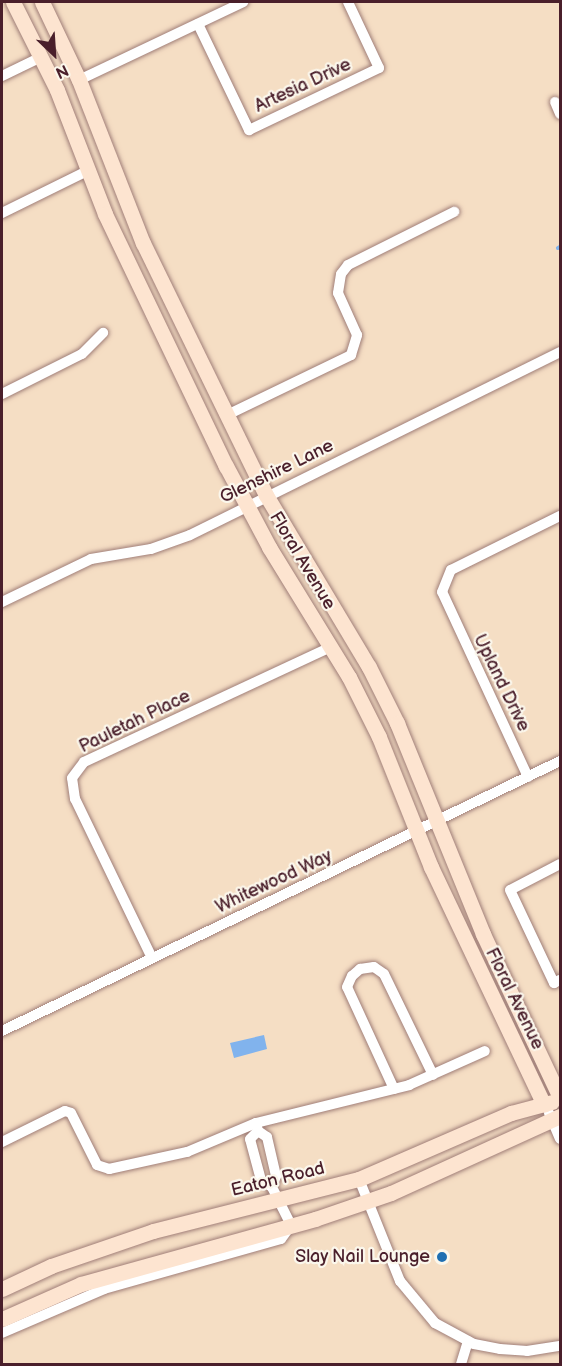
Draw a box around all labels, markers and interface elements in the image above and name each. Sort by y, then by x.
north arrow [24,24,84,84]
street label: Artesia Drive [251,54,355,118]
text: N [52,60,71,82]
street label: Glenshire Lane [217,435,337,509]
street label: Floral Avenue [264,508,340,614]
street label: Upland Drive [468,631,534,735]
street label: Pauletah Place [76,686,194,758]
street label: Whitewood Way [212,845,336,919]
street label: Floral Avenue [480,945,548,1053]
street label: Eaton Road [229,1158,327,1202]
place label: Slay Nail Lounge [294,1246,430,1268]
marker: Slay Nail Lounge [435,1250,449,1264]

